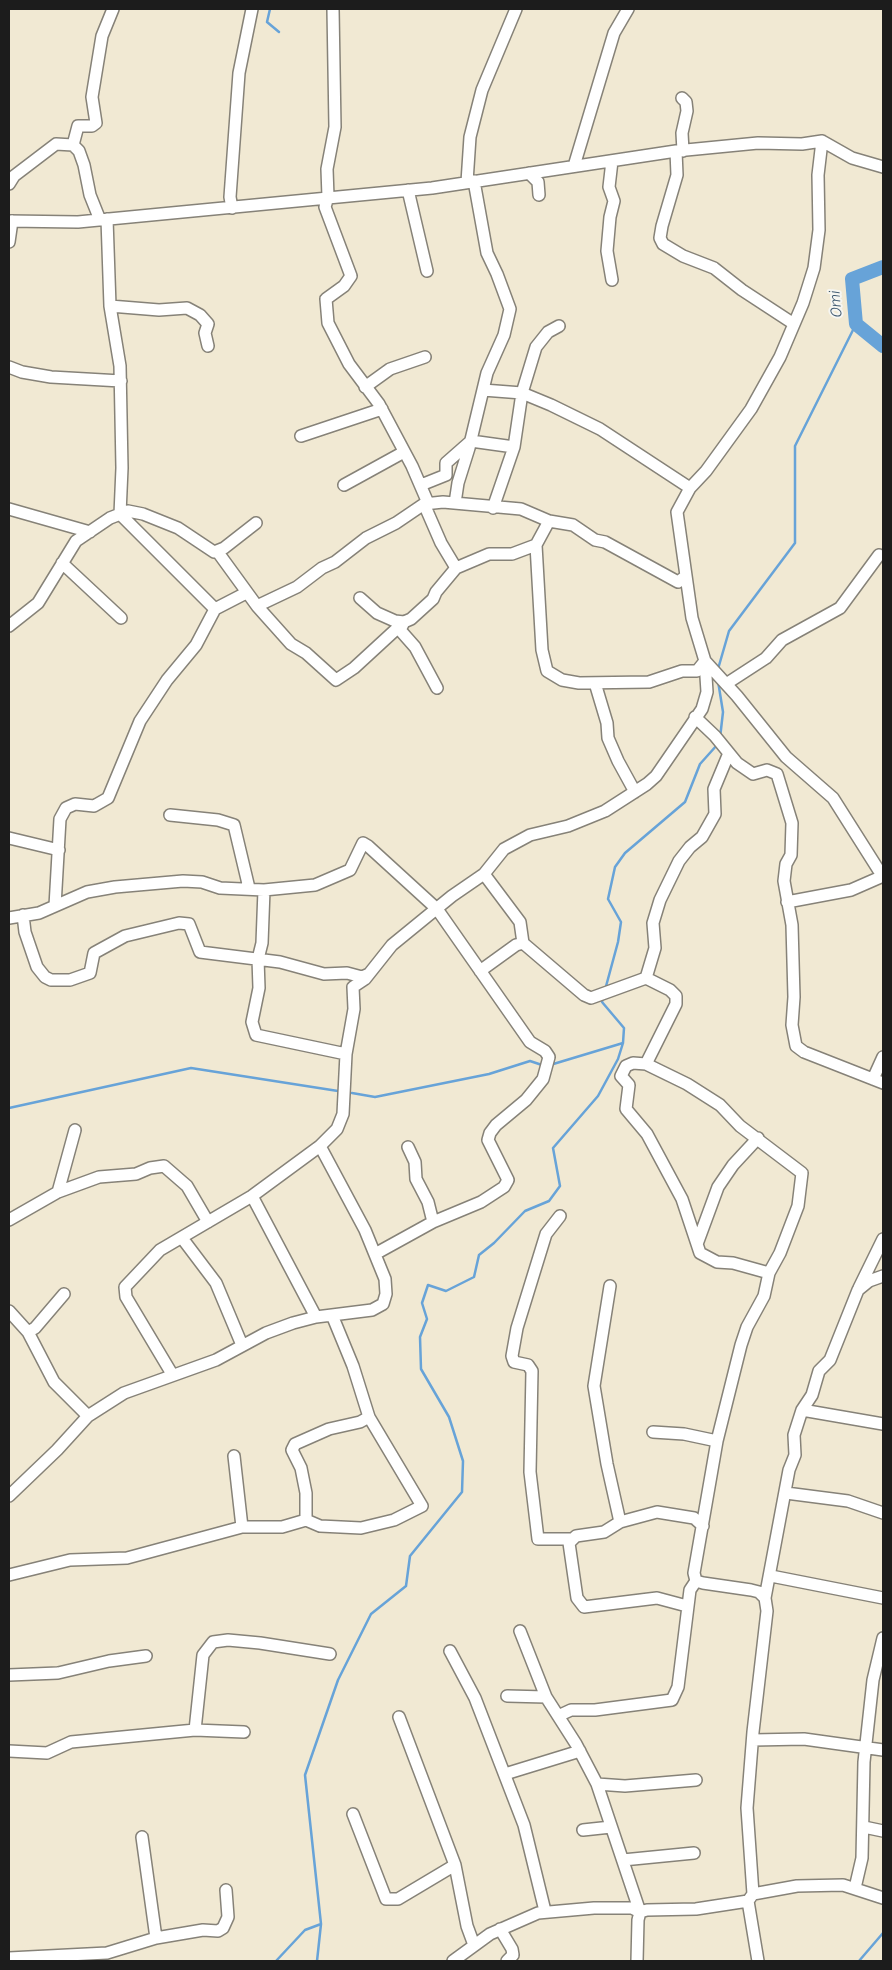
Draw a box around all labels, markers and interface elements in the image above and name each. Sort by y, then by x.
water label: Omi [825,290,847,318]

